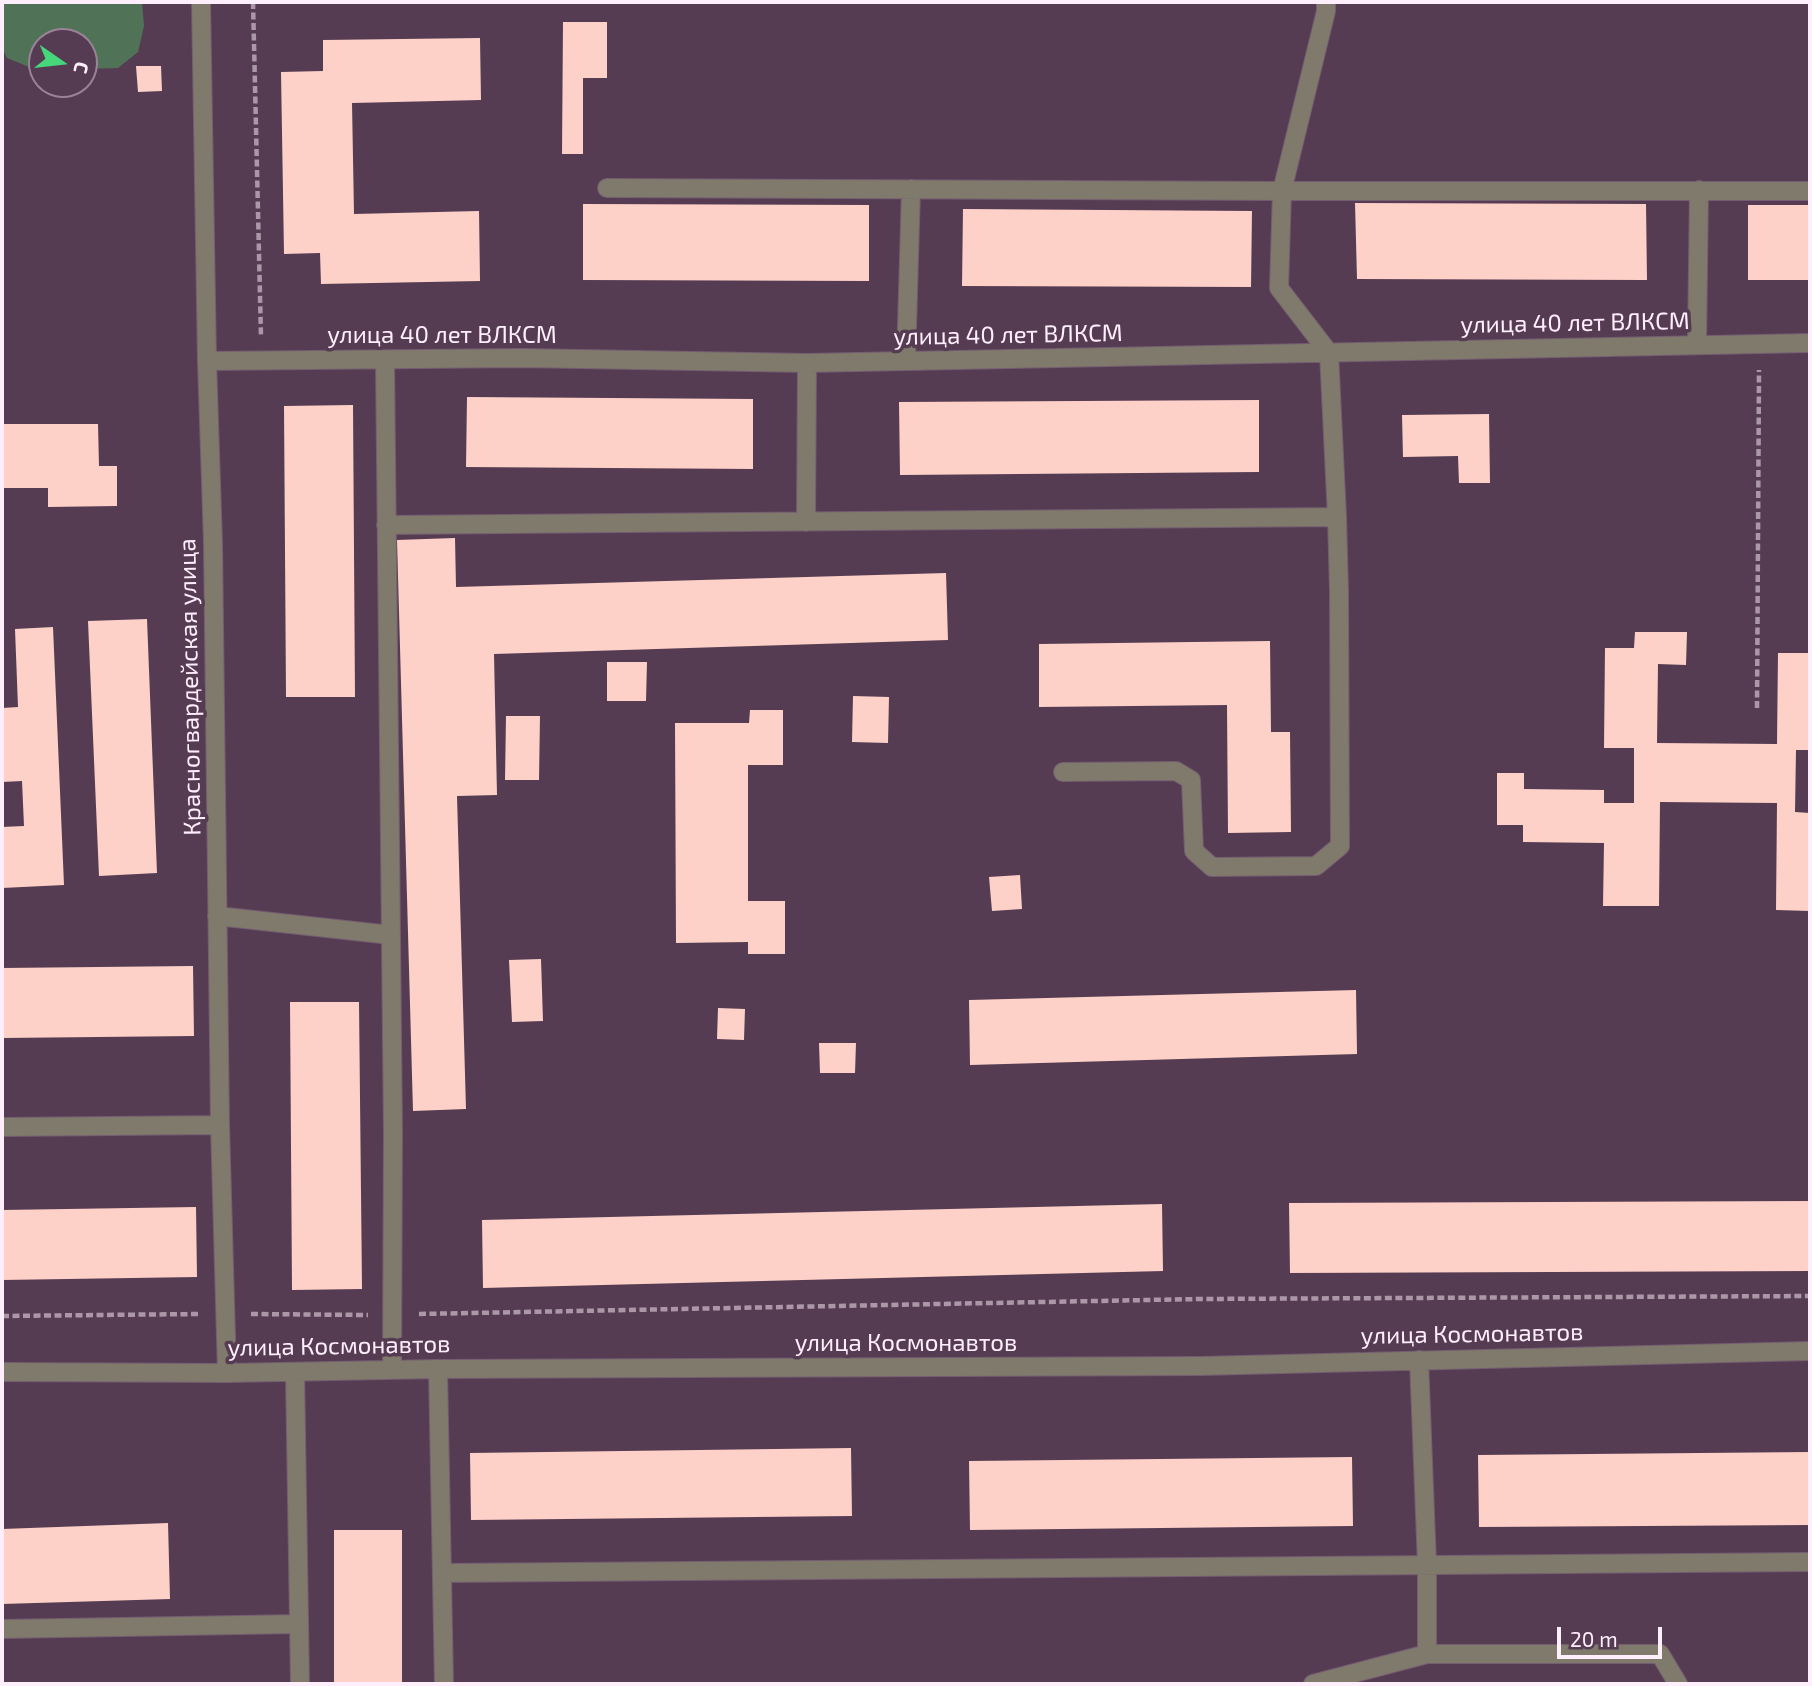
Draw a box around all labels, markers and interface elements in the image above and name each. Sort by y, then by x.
north arrow [28,28,98,98]
text: С [69,60,94,76]
street label: улица 40 лет ВЛКСМ [1460,307,1690,339]
street label: улица 40 лет ВЛКСМ [893,319,1123,351]
street label: улица 40 лет ВЛКСМ [327,321,557,349]
street label: Красногвардейская улица [173,538,207,836]
street label: улица Космонавтов [1360,1318,1584,1350]
street label: улица Космонавтов [795,1329,1017,1357]
street label: улица Космонавтов [227,1330,451,1362]
scale bar [1560,1612,1665,1656]
text: 20 m [1570,1626,1618,1651]

